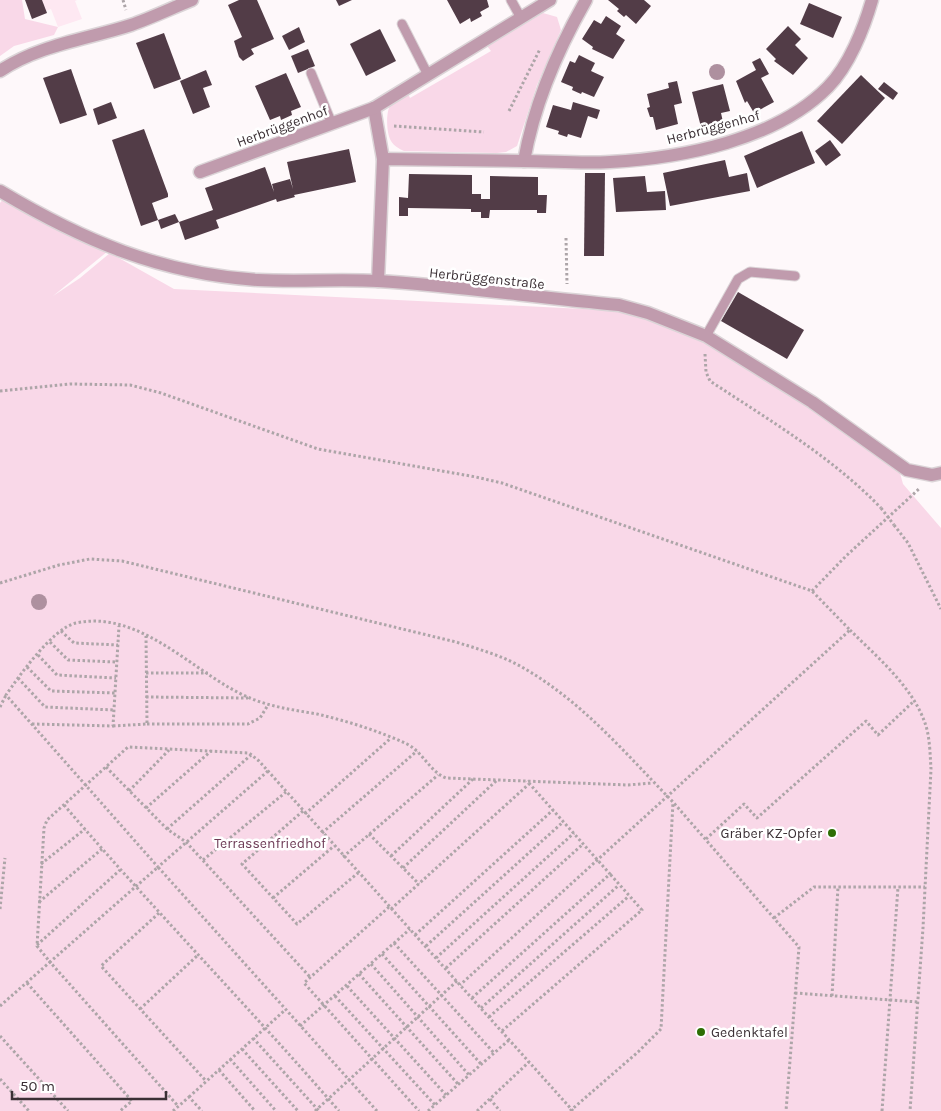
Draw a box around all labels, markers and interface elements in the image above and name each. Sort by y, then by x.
street label: Herbrüggenhof [234,102,330,151]
street label: Herbrüggenhof [665,107,762,148]
street label: Herbrüggenstraße [428,264,546,293]
place label: Gräber KZ-Opfer [720,825,823,842]
marker: Gräber KZ-Opfer [826,827,838,839]
park label: Terrassenfriedhof [214,835,326,852]
place label: Gedenktafel [711,1024,788,1041]
marker: Gedenktafel [695,1026,707,1038]
scale bar [12,1068,166,1100]
text: 50 m [20,1077,55,1095]

